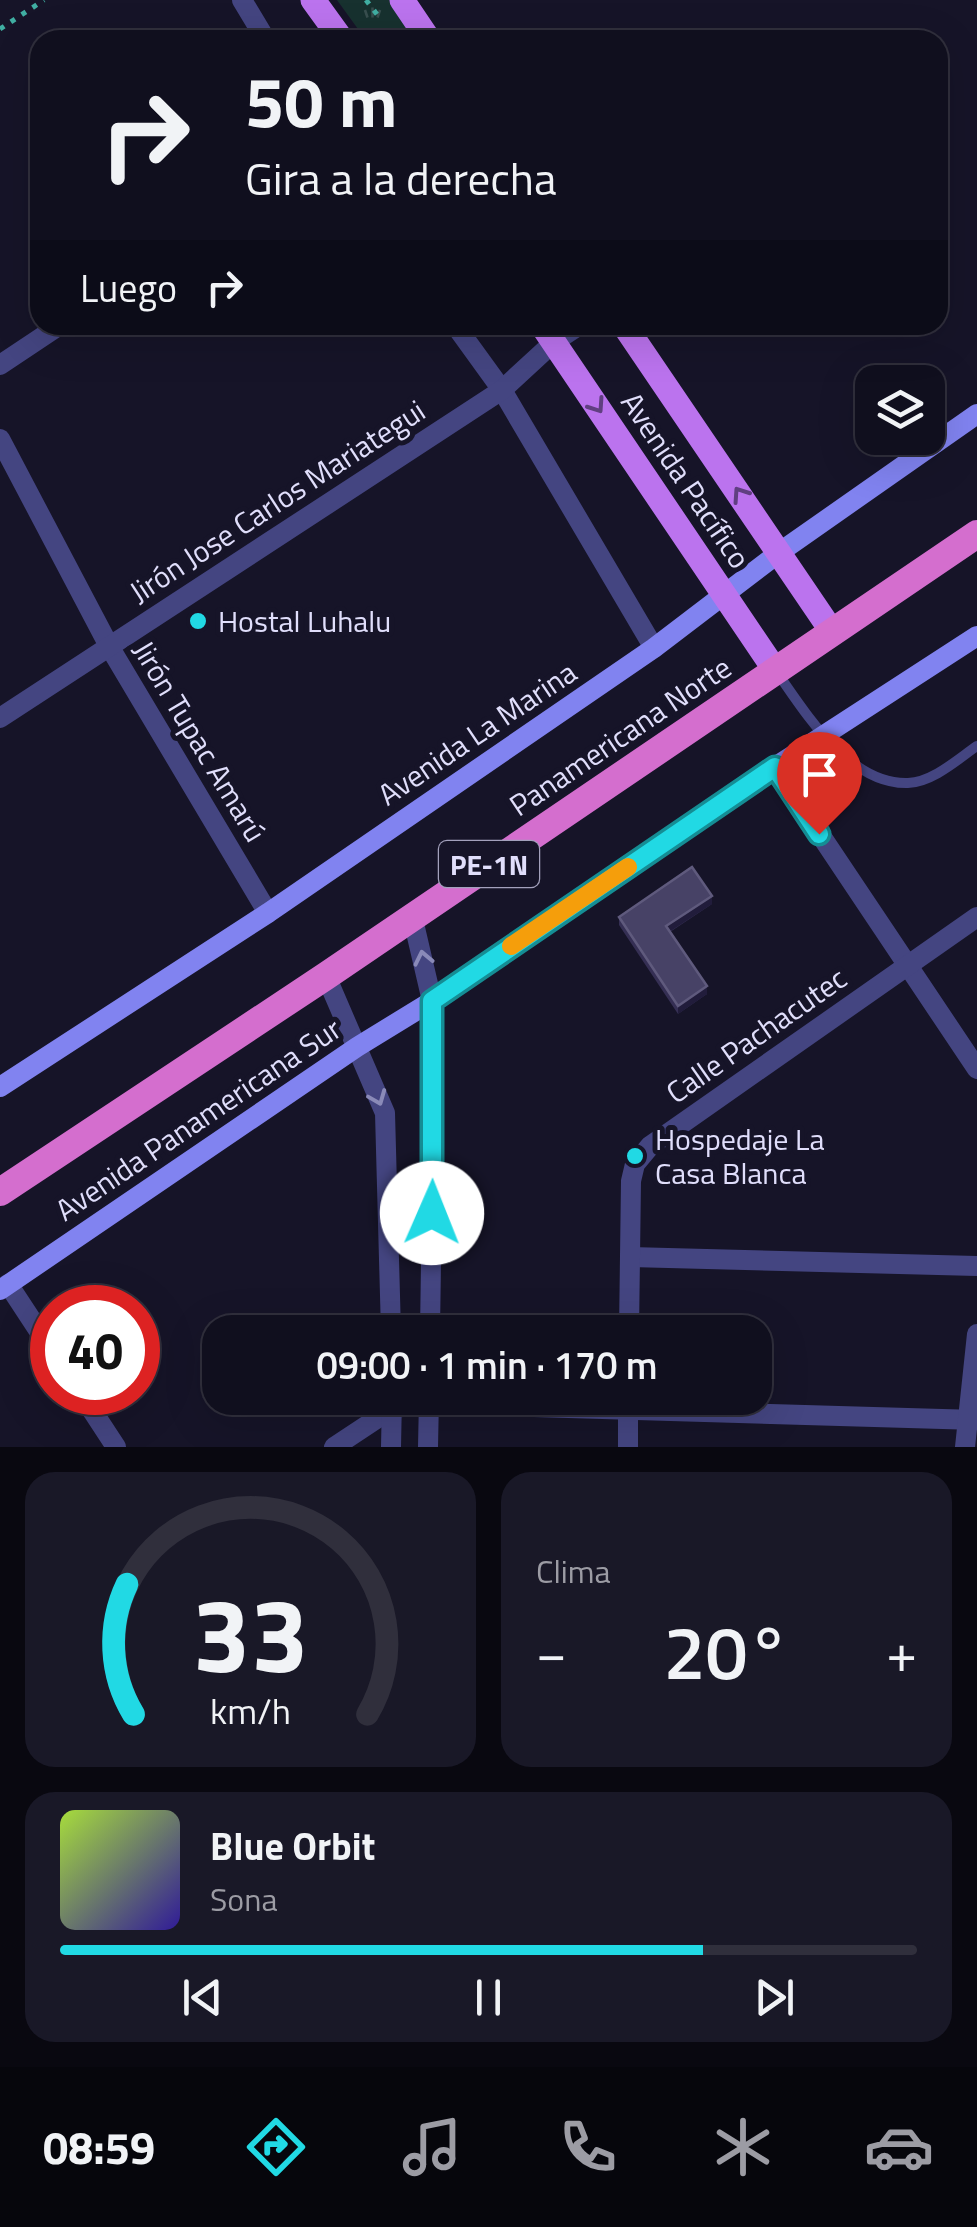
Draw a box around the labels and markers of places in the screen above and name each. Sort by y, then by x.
place label: Hostal Luhalu [218,598,391,644]
marker: Hostal Luhalu [187,610,209,632]
pin [777,732,862,835]
place label: Hospedaje La Casa Blanca [655,1116,824,1196]
marker: Hospedaje La Casa Blanca [624,1145,646,1167]

